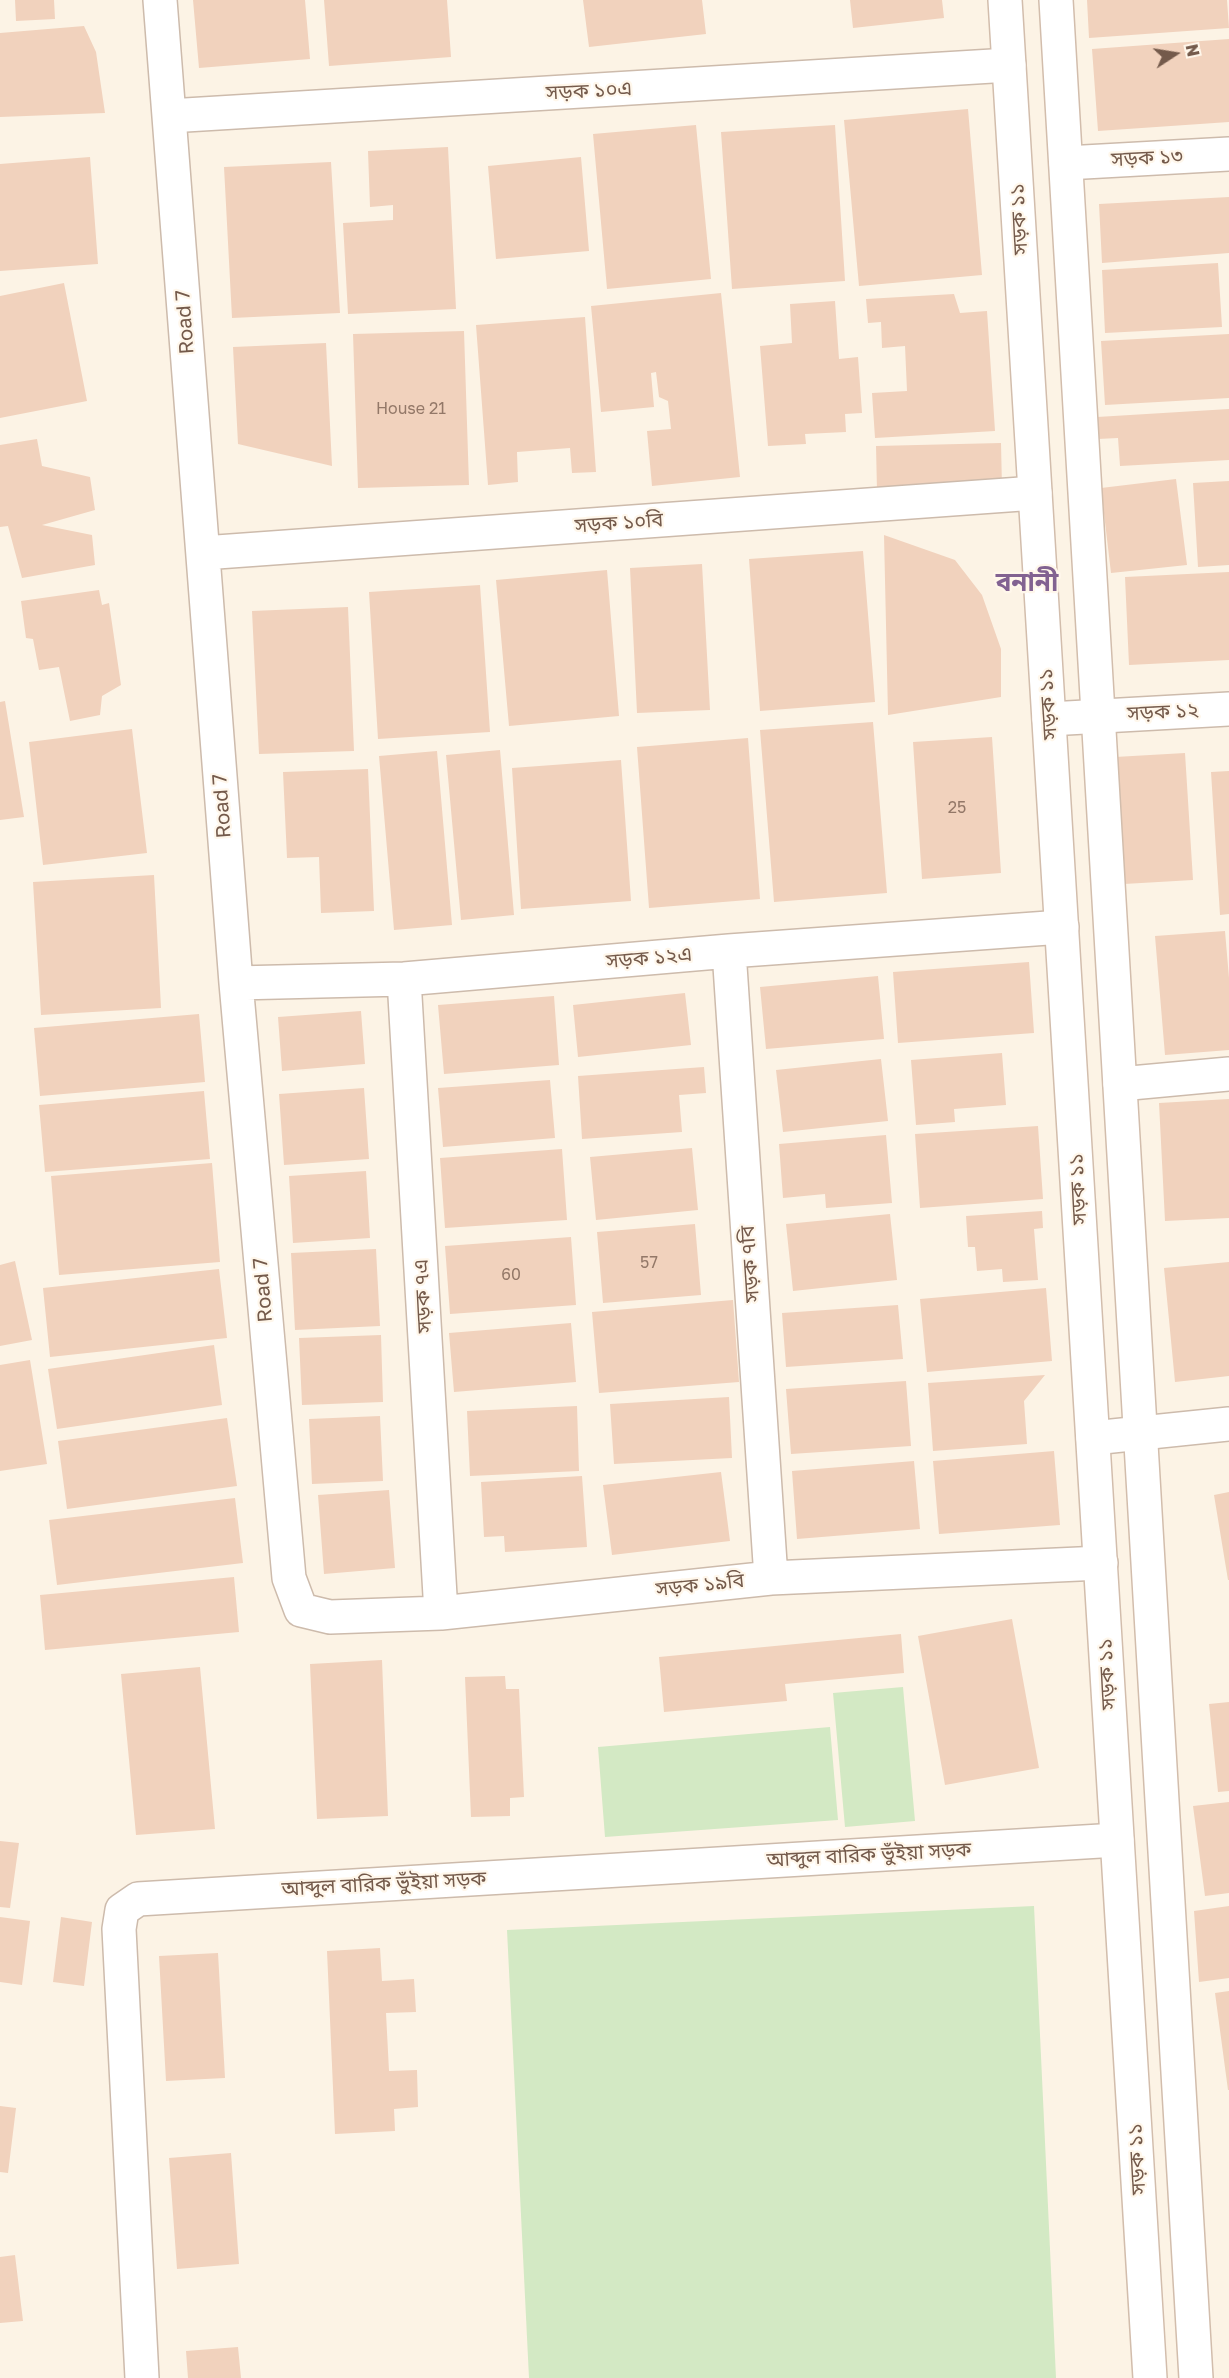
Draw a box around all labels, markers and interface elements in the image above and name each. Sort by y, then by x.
north arrow [1145,24,1205,84]
text: N [1182,42,1204,58]
street label: সড়ক ১০এ [545,77,633,105]
street label: সড়ক ১৩ [1111,144,1183,172]
street label: সড়ক ১১ [1005,183,1033,255]
street label: Road 7 [171,289,199,355]
house number: House 21 [376,399,446,419]
street label: সড়ক ১০বি [574,508,664,538]
district label: বনানী [996,567,1058,599]
street label: সড়ক ১১ [1034,667,1062,741]
street label: সড়ক ১২ [1127,698,1199,726]
street label: Road 7 [208,773,236,839]
house number: 25 [948,798,966,818]
street label: সড়ক ১২এ [605,942,693,974]
street label: সড়ক ১১ [1064,1153,1092,1225]
street label: সড়ক ৭বি [735,1225,765,1303]
house number: 57 [640,1253,658,1273]
street label: Road 7 [248,1257,278,1323]
street label: সড়ক ৭এ [409,1258,437,1334]
house number: 60 [501,1265,521,1285]
street label: সড়ক ১৯বি [655,1568,745,1602]
street label: সড়ক ১১ [1093,1638,1121,1710]
street label: আব্দুল বারিক ভুঁইয়া সড়ক [766,1838,972,1872]
street label: আব্দুল বারিক ভুঁইয়া সড়ক [281,1867,487,1901]
street label: সড়ক ১১ [1123,2123,1151,2195]

